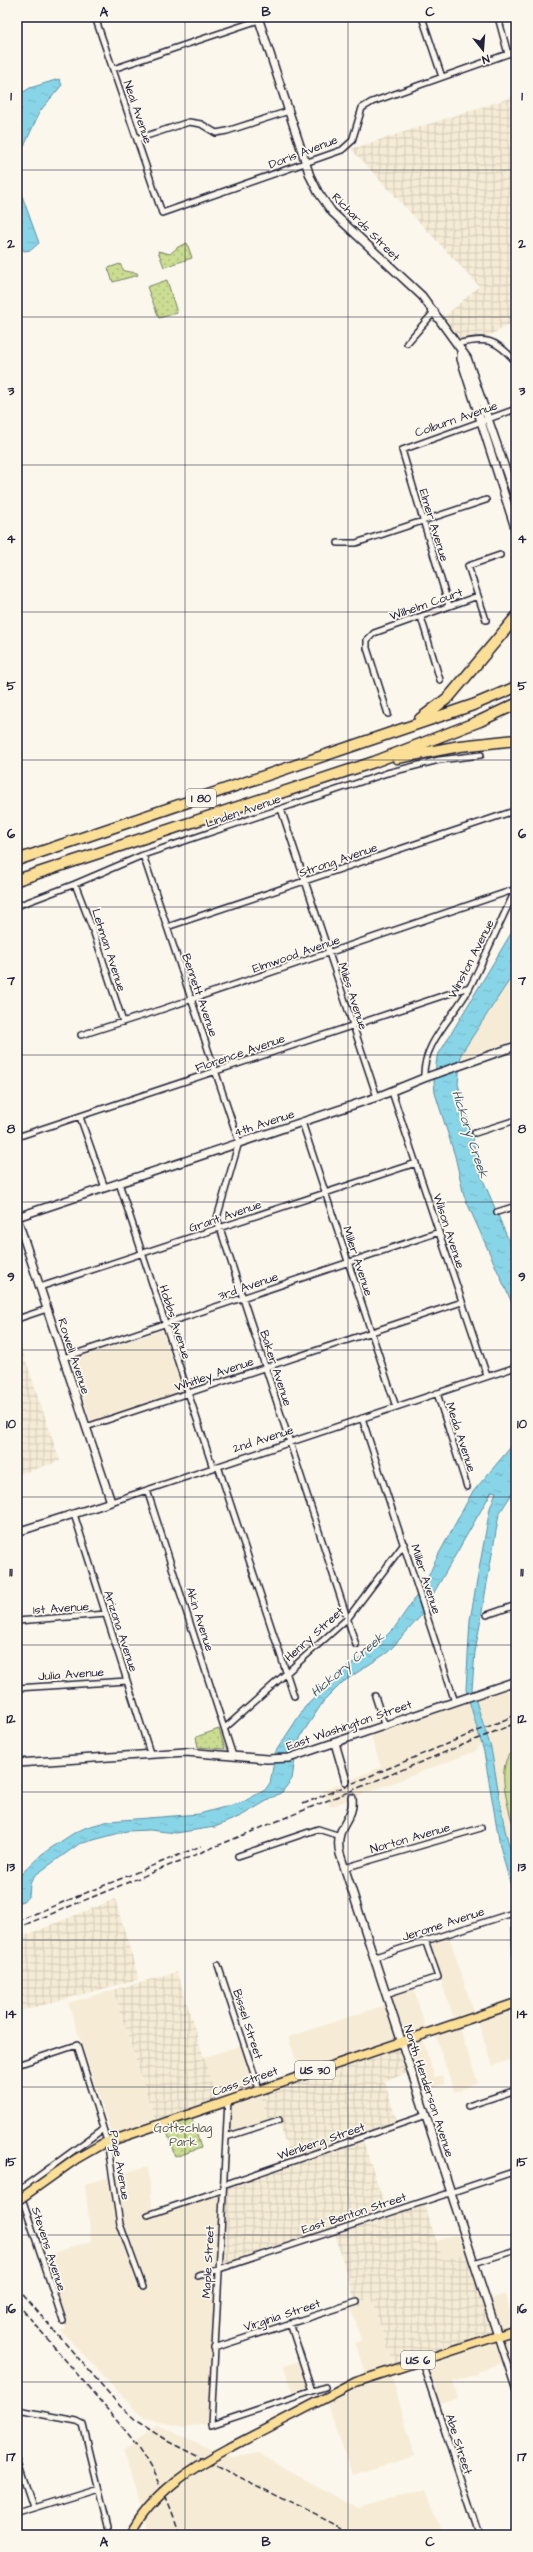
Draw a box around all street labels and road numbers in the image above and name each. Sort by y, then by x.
street label: Neal Avenue [119,78,156,147]
street label: Doris Avenue [266,131,341,173]
street label: Richards Street [328,189,404,266]
street label: Colburn Avenue [413,397,500,442]
street label: Elmer Avenue [414,487,453,564]
street label: Wilhelm Court [387,584,465,625]
road number: I 80 [186,789,216,807]
street label: Linden Avenue [203,790,284,832]
street label: Strong Avenue [297,839,380,883]
street label: Lehman Avenue [87,907,130,994]
street label: Winston Avenue [444,916,499,1002]
street label: Elmwood Avenue [250,931,343,977]
street label: Bennett Avenue [177,951,222,1040]
street label: Miles Avenue [334,960,372,1033]
street label: Florence Avenue [193,1030,288,1077]
street label: 4th Avenue [232,1106,297,1141]
street label: Wilson Avenue [428,1192,469,1271]
street label: Grant Avenue [187,1196,264,1237]
street label: Miller Avenue [338,1224,377,1299]
street label: 3rd Avenue [216,1268,281,1305]
street label: Hobbs Avenue [154,1283,195,1362]
street label: Rowell Avenue [53,1316,94,1397]
street label: Baker Avenue [255,1328,296,1409]
street label: Whitley Avenue [172,1353,257,1397]
street label: Meda Avenue [441,1400,480,1475]
street label: 2nd Avenue [231,1422,296,1457]
street label: Miller Avenue [406,1542,445,1617]
street label: Akin Avenue [181,1585,218,1654]
street label: Arizona Avenue [99,1588,142,1675]
street label: 1st Avenue [32,1598,90,1619]
street label: Henry Street [281,1603,349,1666]
street label: Julia Avenue [37,1664,105,1685]
street label: East Washington Street [284,1696,415,1756]
street label: Norton Avenue [368,1819,453,1858]
street label: Jerome Avenue [400,1903,487,1946]
street label: Bissel Street [228,1987,267,2061]
street label: North Henderson Avenue [399,2023,458,2160]
road number: US 30 [295,2061,335,2079]
street label: Cass Street [210,2062,280,2101]
street label: Wenberg Street [275,2118,368,2165]
street label: Page Avenue [104,2129,134,2202]
street label: East Benton Street [300,2188,409,2238]
street label: Stevens Avenue [27,2205,70,2294]
street label: Maple Street [198,2225,219,2299]
street label: Virginia Street [242,2295,323,2337]
road number: US 6 [401,2351,435,2369]
street label: Abe Street [441,2412,476,2477]

